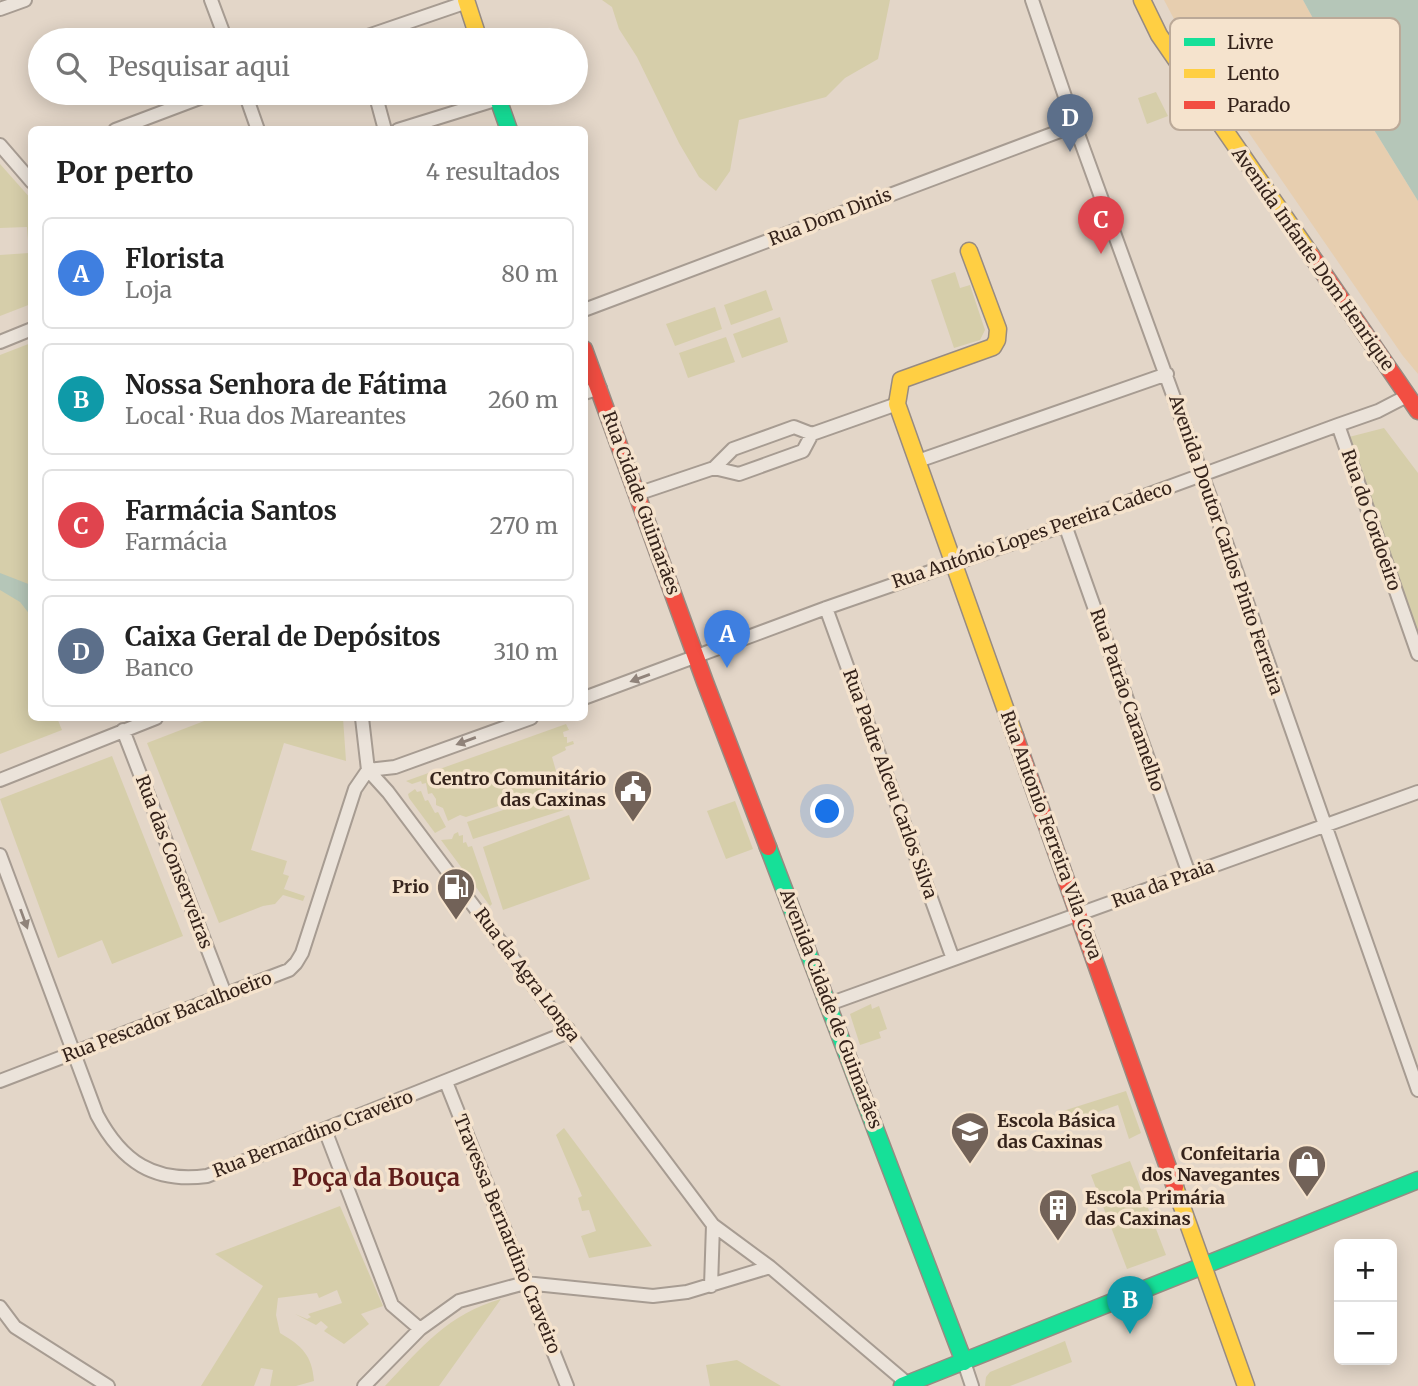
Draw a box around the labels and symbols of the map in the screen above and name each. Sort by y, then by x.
legend [1170,18,1400,130]
text: Livre [1227,30,1273,54]
text: Lento [1227,61,1279,85]
text: Parado [1227,93,1290,117]
pin: D [1047,94,1093,152]
street label: Avenida Infante Dom Henrique [1227,142,1400,375]
street label: Rua Dom Dinis [765,182,895,251]
pin: C [1078,196,1124,254]
street label: Avenida Doutor Carlos Pinto Ferreira [1164,391,1289,698]
street label: Rua Cidade Guimarães [598,408,685,598]
street label: Rua do Cordoeiro [1337,446,1406,594]
street label: Rua António Lopes Pereira Cadeco [889,476,1175,593]
street label: Rua Patrão Caramelho [1085,605,1170,794]
pin: A [704,610,750,668]
street label: Rua Padre Alceu Carlos Silva [838,666,943,902]
one-way arrow [630,672,651,683]
street label: Rua Antonio Ferreira Vila Cova [996,707,1107,963]
one-way arrow [456,736,477,747]
place label: Centro Comunitário das Caxinas [430,767,606,811]
public building icon: Centro Comunitário das Caxinas [612,768,654,823]
street label: Rua das Conserveiras [131,772,218,952]
your location [810,794,844,828]
street label: Rua da Praia [1109,854,1217,913]
fuel station icon: Prio [435,866,477,921]
place label: Prio [392,875,429,898]
street label: Avenida Cidade de Guimarães [775,885,888,1132]
street label: Rua da Agra Longa [469,903,586,1047]
one-way arrow [18,908,29,929]
street label: Rua Pescador Bacalhoeiro [59,966,275,1067]
street label: Rua Bernardino Craveiro [210,1085,416,1182]
place label: Escola Básica das Caxinas [997,1109,1115,1153]
school or university icon: Escola Básica das Caxinas [949,1110,991,1165]
street label: Travessa Bernardino Craveiro [449,1111,566,1357]
place label: Confeitaria dos Navegantes [1141,1142,1280,1186]
shop icon: Confeitaria dos Navegantes [1286,1143,1328,1198]
district label: Poça da Bouça [292,1162,460,1193]
place label: Escola Primária das Caxinas [1085,1186,1225,1230]
building icon: Escola Primária das Caxinas [1037,1187,1079,1242]
pin: B [1107,1276,1153,1334]

